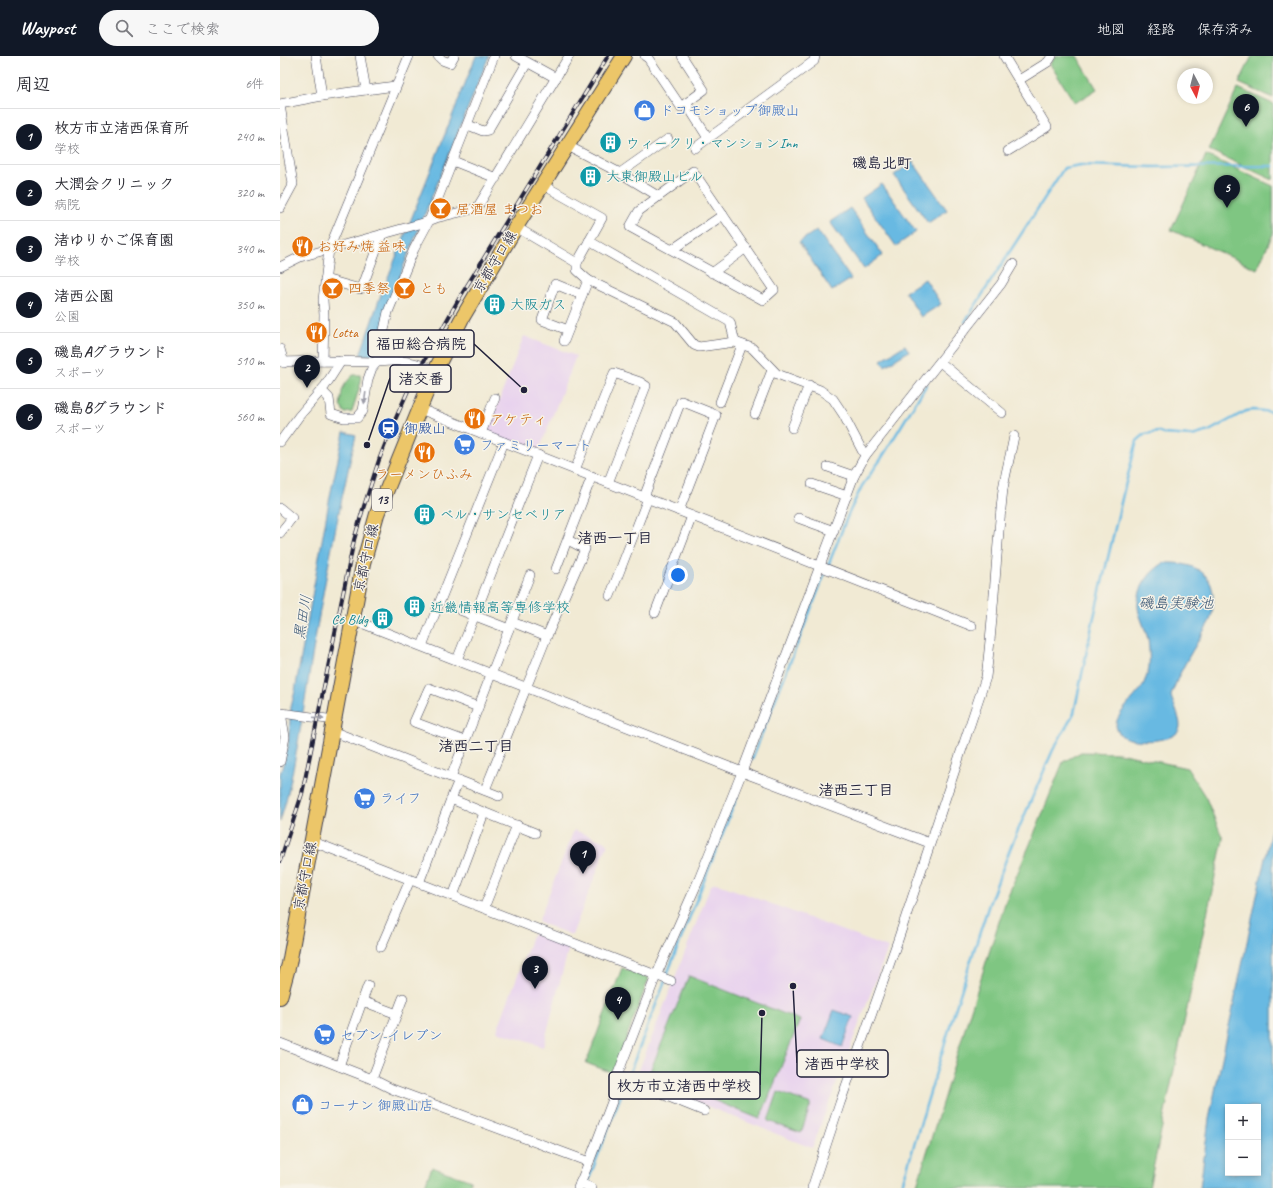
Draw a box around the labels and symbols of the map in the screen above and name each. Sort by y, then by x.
north arrow [1177,68,1213,104]
pin: 6 [1233,94,1259,127]
shop icon: ドコモショップ御殿山 [632,97,658,123]
place label: ドコモショップ御殿山 [660,102,799,119]
building icon: ウィークリ・マンションInn [597,130,623,156]
place label: ウィークリ・マンションInn [626,135,798,152]
district label: 磯島北町 [852,154,912,173]
building icon: 大東御殿山ビル [577,163,603,189]
place label: 大東御殿山ビル [606,168,704,185]
pin: 5 [1214,175,1240,208]
bar icon: 居酒屋 まつお [428,196,454,222]
place label: 居酒屋 まつお [456,201,543,218]
street label: 京都守口線 [470,228,520,296]
restaurant icon: お好み焼 益味 [289,233,315,259]
place label: お好み焼 益味 [318,238,405,255]
bar icon: 四季祭 [319,275,345,301]
bar icon: とも [392,275,418,301]
place label: 四季祭 [348,280,390,297]
place label: とも [420,280,448,297]
building icon: 大阪ガス [482,291,508,317]
place label: 大阪ガス [510,296,566,313]
restaurant icon: Lotta [304,319,330,345]
place label: Lotta [332,324,359,341]
callout: 福田総合病院 [368,330,474,357]
text: 福田総合病院 [376,335,466,354]
pin: 2 [294,355,320,388]
callout: 渚交番 [390,365,451,392]
text: 渚交番 [398,370,444,389]
one-way arrow [362,392,368,404]
restaurant icon: アケティ [461,406,487,432]
place label: アケティ [490,411,547,428]
station icon: 御殿山 [376,415,402,441]
place label: 御殿山 [404,420,446,437]
supermarket icon: ファミリーマート [451,432,477,458]
place label: ファミリーマート [480,437,592,454]
restaurant icon: ラーメンひふみ [411,439,437,465]
place label: ラーメンひふみ [375,466,473,483]
road number: 13 [372,489,392,511]
building icon: ベル・サンセベリア [412,501,438,527]
place label: ベル・サンセベリア [440,506,566,523]
street label: 京都守口線 [350,522,382,594]
district label: 渚西一丁目 [577,529,653,548]
your location [668,565,688,585]
water label: 黒田川 [290,593,316,641]
building icon: 近畿情報高等専修学校 [402,594,428,620]
water label: 磯島実験池 [1138,594,1214,613]
place label: 近畿情報高等専修学校 [430,599,570,616]
building icon: C6 Bldg [370,606,396,632]
place label: C6 Bldg [331,611,369,628]
one-way arrow [313,715,325,721]
district label: 渚西二丁目 [438,737,514,756]
district label: 渚西三丁目 [818,781,894,800]
supermarket icon: ライフ [351,785,377,811]
place label: ライフ [380,790,421,807]
street label: 京都守口線 [290,840,320,912]
pin: 1 [570,841,596,874]
pin: 3 [522,956,548,989]
pin: 4 [605,987,631,1020]
supermarket icon: セブン-イレブン [312,1022,338,1048]
place label: セブン-イレブン [340,1027,443,1044]
callout: 渚西中学校 [797,1050,888,1077]
text: 渚西中学校 [804,1055,880,1074]
callout: 枚方市立渚西中学校 [609,1072,760,1099]
text: 枚方市立渚西中学校 [616,1077,752,1096]
shop icon: コーナン 御殿山店 [290,1092,316,1118]
place label: コーナン 御殿山店 [318,1097,433,1114]

